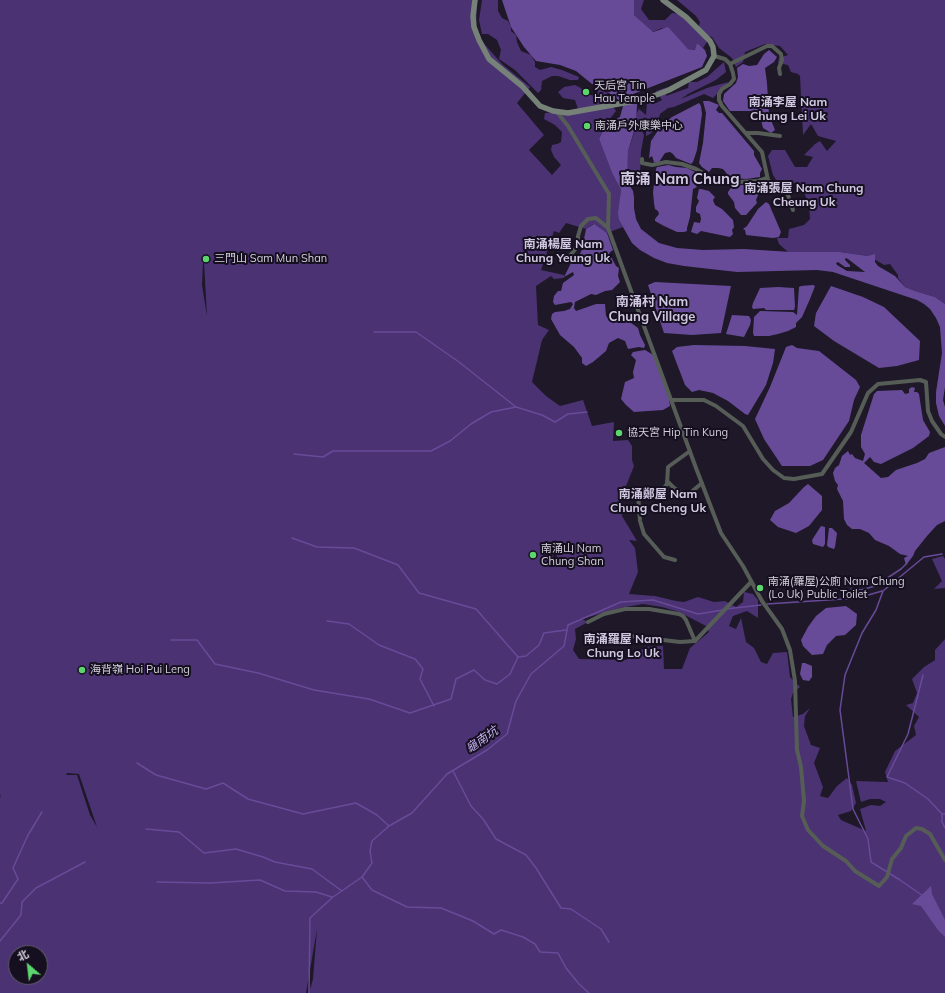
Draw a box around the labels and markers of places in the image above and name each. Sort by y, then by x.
place label: 天后宮 Tin Hau Temple [594,79,655,105]
marker: 天后宮 Tin Hau Temple [581,87,591,97]
place label: 南涌戶外康樂中心 [595,119,683,133]
marker: 南涌戶外康樂中心 [582,121,592,131]
place label: 三門山 Sam Mun Shan [214,252,327,266]
marker: 三門山 Sam Mun Shan [201,254,211,264]
place label: 協天宮 Hip Tin Kung [627,426,728,440]
marker: 協天宮 Hip Tin Kung [614,428,624,438]
place label: 南涌山 Nam Chung Shan [541,542,604,568]
marker: 南涌山 Nam Chung Shan [528,550,538,560]
place label: 南涌(羅屋)公廁 Nam Chung (Lo Uk) Public Toilet [768,575,905,601]
marker: 南涌(羅屋)公廁 Nam Chung (Lo Uk) Public Toilet [755,583,765,593]
place label: 海背嶺 Hoi Pui Leng [90,663,190,677]
marker: 海背嶺 Hoi Pui Leng [77,665,87,675]

